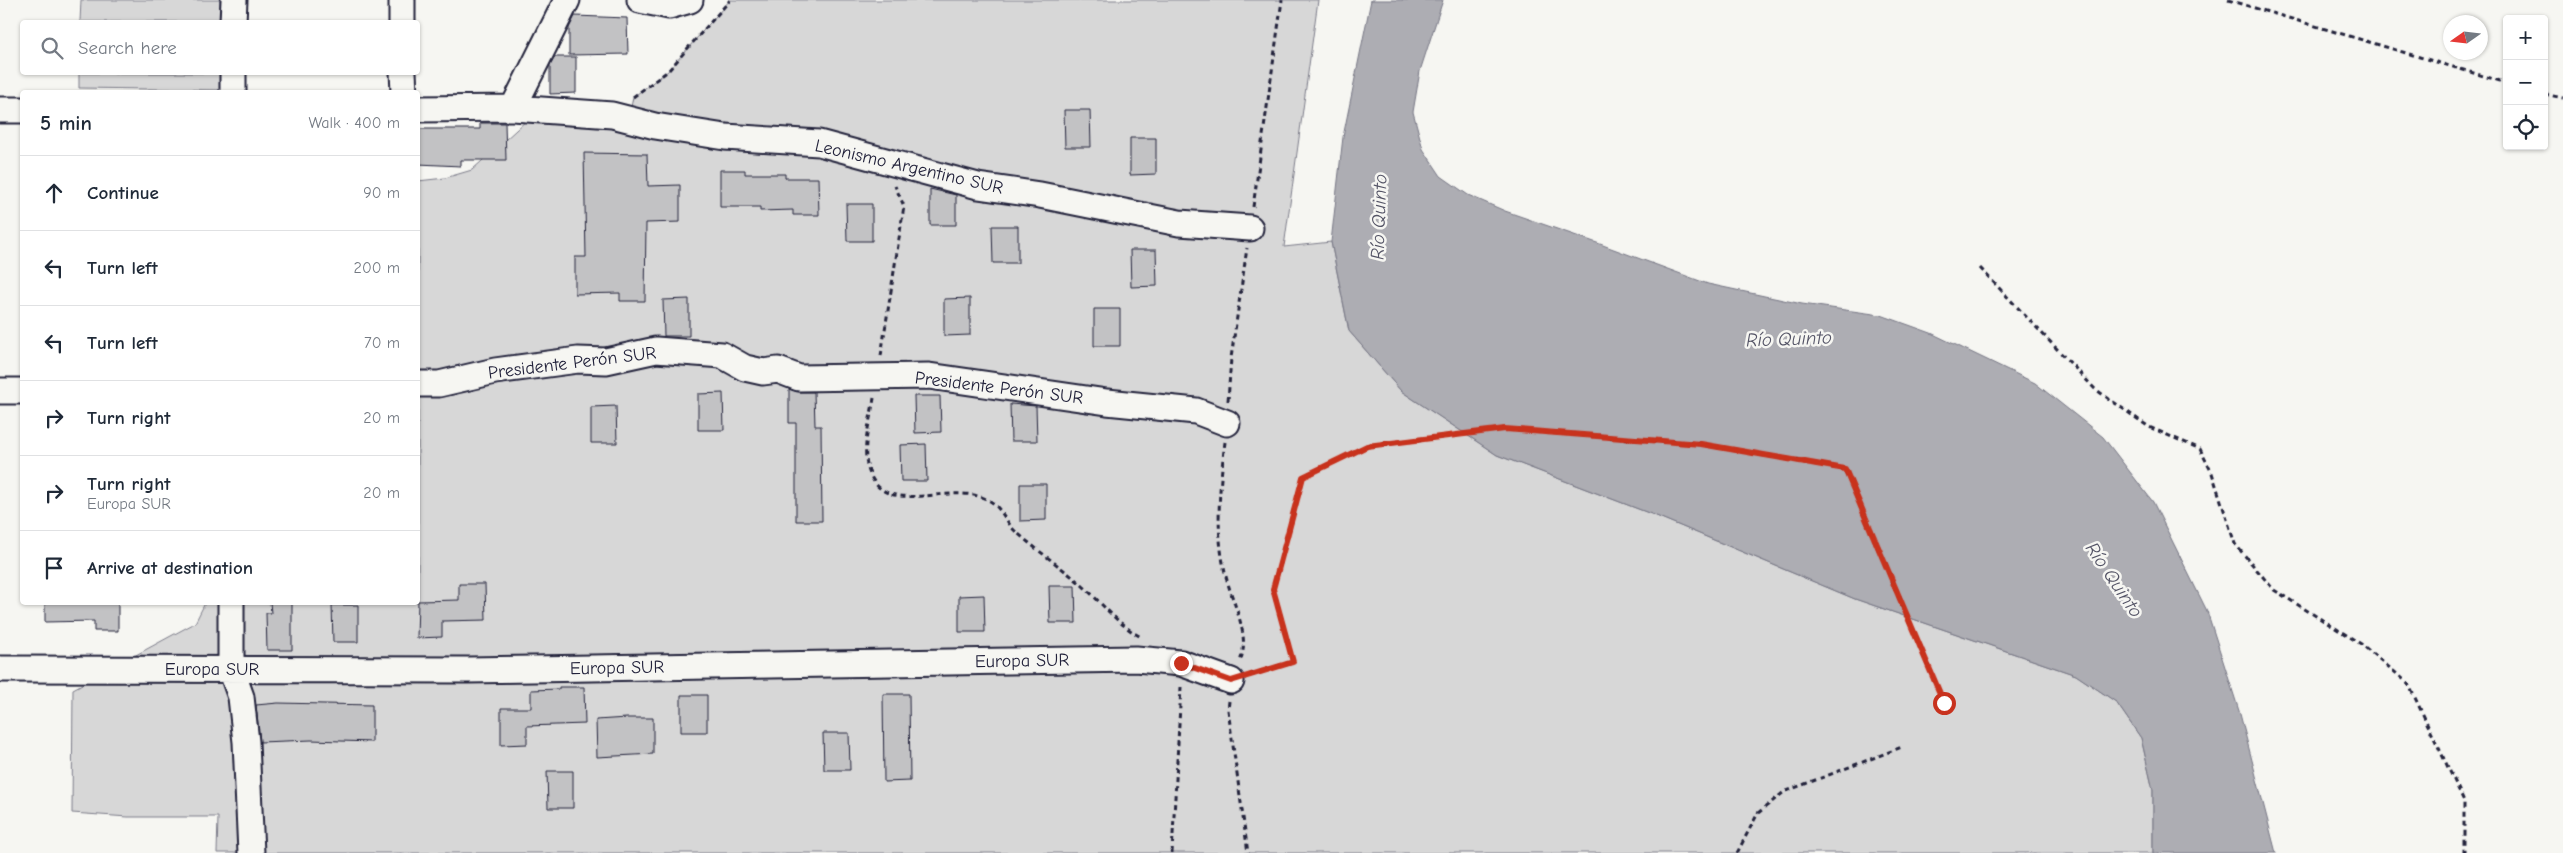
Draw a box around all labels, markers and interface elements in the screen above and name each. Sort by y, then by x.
north arrow [2443,15,2488,60]
map controls [2503,15,2548,150]
button: + [2503,15,2548,60]
search box [20,20,420,75]
icon: search [38,34,66,62]
text: Search here [78,37,177,59]
button: − [2503,60,2548,105]
button: locate [2503,105,2548,150]
text: 5 min [40,111,92,135]
text: Walk · 400 m [308,114,400,132]
street label: Leonismo Argentino SUR [813,135,1005,199]
water label: Río Quinto [1367,174,1391,260]
icon: ahead [40,179,68,207]
text: Continue [87,182,159,204]
text: 90 m [363,184,400,202]
icon: left [40,254,68,282]
text: Turn left [87,257,158,279]
text: 200 m [354,259,400,277]
water label: Río Quinto [1746,327,1832,351]
icon: left [40,329,68,357]
text: Turn left [87,332,158,354]
text: 70 m [364,334,400,352]
street label: Presidente Perón SUR [487,342,658,384]
street label: Presidente Perón SUR [914,367,1085,409]
icon: right [40,404,68,432]
text: Turn right [87,407,171,429]
text: 20 m [363,409,400,427]
text: Turn right [87,473,171,495]
icon: right [40,479,68,507]
text: 20 m [363,484,400,502]
text: Europa SUR [87,495,171,513]
water label: Río Quinto [2081,538,2147,622]
icon: arrive [40,554,68,582]
text: Arrive at destination [87,557,253,579]
street label: Europa SUR [975,650,1070,672]
route end [1170,652,1193,675]
street label: Europa SUR [570,657,665,679]
street label: Europa SUR [165,659,259,680]
route start [1933,692,1956,715]

